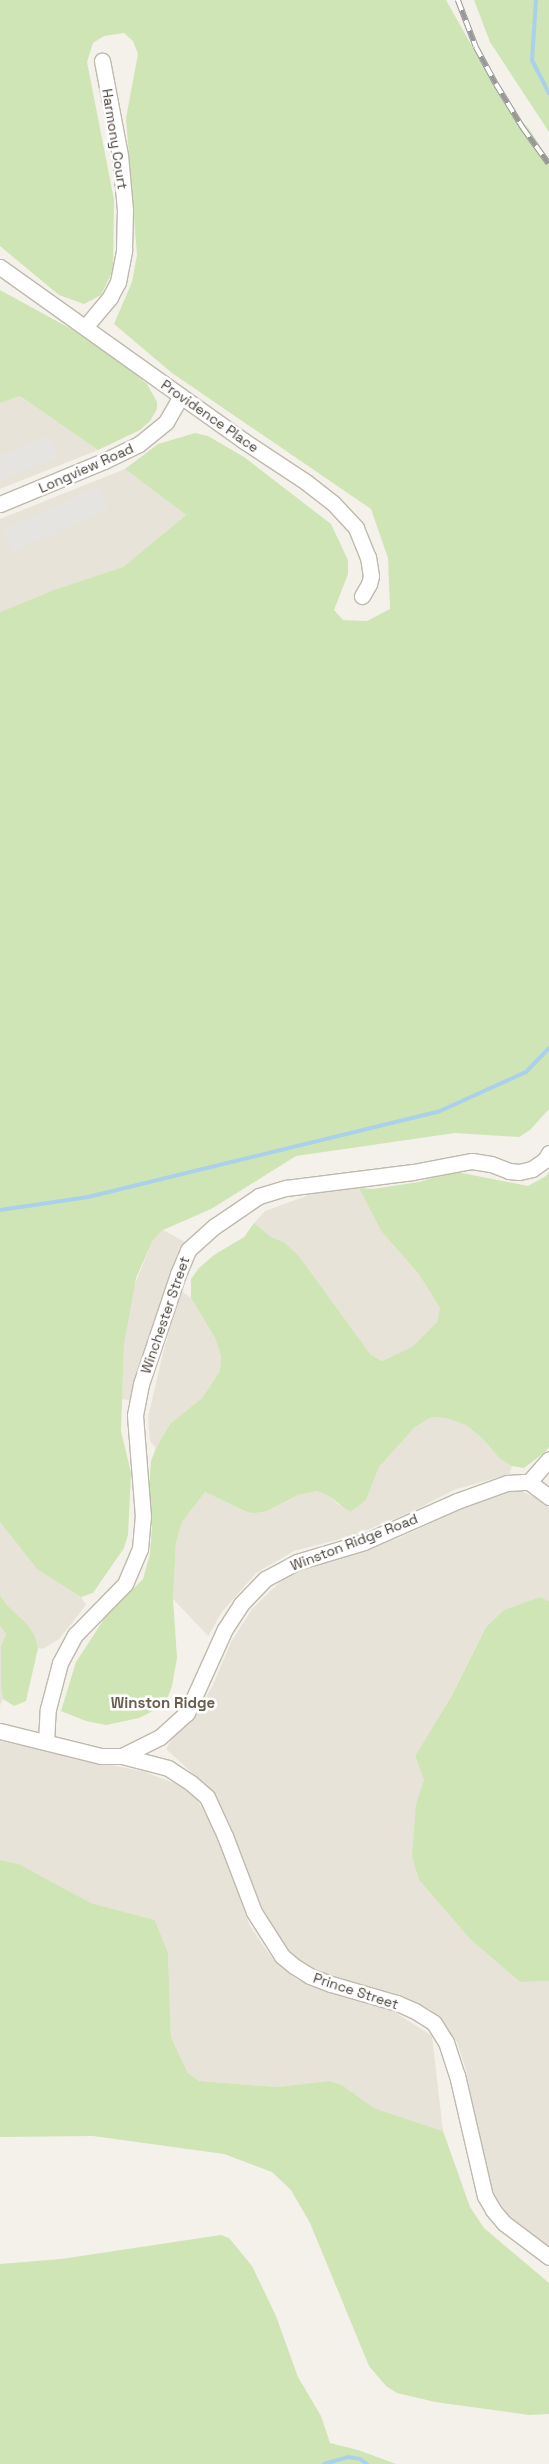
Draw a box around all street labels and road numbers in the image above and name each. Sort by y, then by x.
street label: Harmony Court [99,87,131,191]
street label: Providence Place [158,376,262,456]
street label: Longview Road [36,440,136,496]
street label: Winchester Street [137,1254,193,1376]
street label: Winston Ridge Road [288,1510,420,1574]
street label: Prince Street [311,1969,401,2013]

